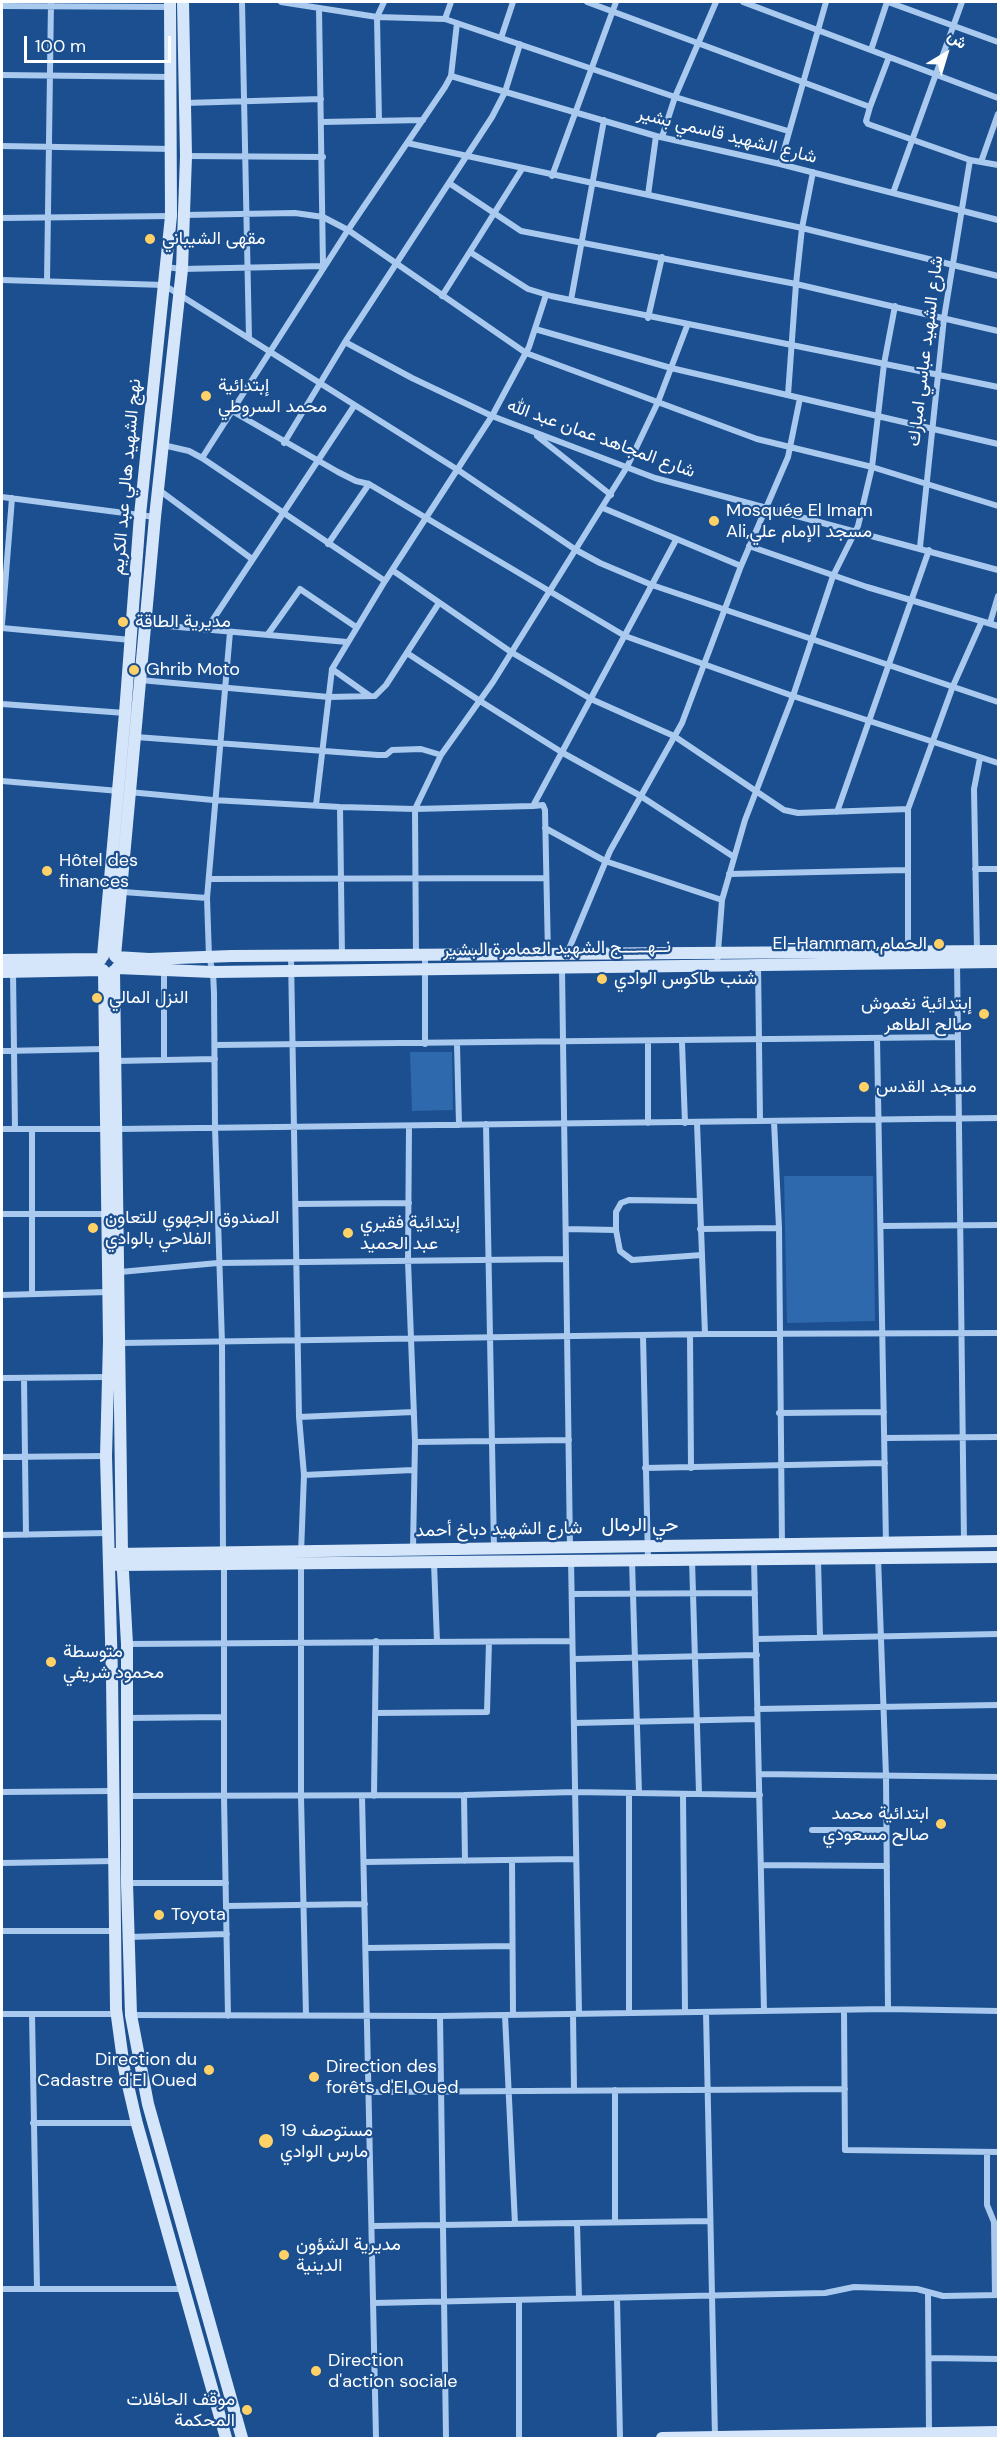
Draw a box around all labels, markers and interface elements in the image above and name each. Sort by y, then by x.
scale bar [27,24,174,62]
north arrow [916,24,976,84]
text: ش [943,25,971,54]
text: 100 m [35,34,86,58]
street label: شارع الشهيد قاسمي بشير [635,103,819,169]
place label: مقهى الشيباني [162,228,266,250]
marker: مقهى الشيباني [143,232,157,246]
street label: شارع الشهيد عباسي امبارك [904,254,948,448]
place label: إبتدائية محمد السروطي [218,375,327,418]
street label: نهج الشهيد هالي عبد الكريم [108,378,146,576]
marker: إبتدائية محمد السروطي [199,389,213,403]
street label: شارع المجاهد عمان عبد الله [504,395,698,483]
place label: Mosquée El Imam Ali,مسجد الإمام علي [726,500,873,542]
marker: Mosquée El Imam Ali,مسجد الإمام علي [707,514,721,528]
place label: مديرية الطاقة [135,611,231,633]
marker: مديرية الطاقة [116,615,130,629]
place label: Ghrib Moto [146,659,240,681]
marker: Ghrib Moto [127,663,141,677]
place label: Hôtel des finances [59,850,138,892]
marker: Hôtel des finances [40,864,54,878]
place label: El-Hammam,الحمام [772,933,927,955]
street label: نــهـــــج الشهيد العمامرة البشير [443,936,671,962]
marker: El-Hammam,الحمام [932,937,946,951]
place label: شنب طاكوس الوادي [614,968,757,990]
marker: شنب طاكوس الوادي [595,972,609,986]
place label: النزل المالي [109,987,188,1009]
marker: النزل المالي [90,991,104,1005]
place label: إبتدائية نغموش صالح الطاهر [861,993,972,1036]
marker: إبتدائية نغموش صالح الطاهر [977,1007,991,1021]
place label: مسجد القدس [876,1076,977,1098]
marker: مسجد القدس [857,1080,871,1094]
place label: الصندوق الجهوي للتعاون الفلاحي بالوادي [105,1207,279,1250]
place label: إبتدائية فقيري عبد الحميد [360,1212,460,1254]
marker: الصندوق الجهوي للتعاون الفلاحي بالوادي [86,1221,100,1235]
marker: إبتدائية فقيري عبد الحميد [341,1226,355,1240]
district label: حي الرمال [602,1514,678,1538]
street label: شارع الشهيد دباخ أحمد [415,1518,583,1542]
place label: متوسطة محمود شريفي [63,1641,164,1684]
marker: متوسطة محمود شريفي [44,1655,58,1669]
place label: ابتدائية محمد صالح مسعودي [822,1803,929,1846]
marker: ابتدائية محمد صالح مسعودي [934,1817,948,1831]
place label: Toyota [171,1904,226,1926]
marker: Toyota [152,1908,166,1922]
place label: Direction du Cadastre d'El Oued [37,2049,197,2092]
place label: Direction des forêts d'El Oued [326,2056,458,2098]
marker: Direction du Cadastre d'El Oued [202,2063,216,2077]
marker: Direction des forêts d'El Oued [307,2070,321,2084]
place label: مستوصف 19 مارس الوادي [280,2120,373,2162]
marker: مستوصف 19 مارس الوادي [257,2132,275,2150]
place label: مديرية الشؤون الدينية [296,2234,401,2276]
marker: مديرية الشؤون الدينية [277,2248,291,2262]
place label: Direction d'action sociale [328,2350,458,2392]
marker: Direction d'action sociale [309,2364,323,2378]
place label: موقف الحافلات المحكمة [127,2389,235,2432]
marker: موقف الحافلات المحكمة [240,2403,254,2417]

